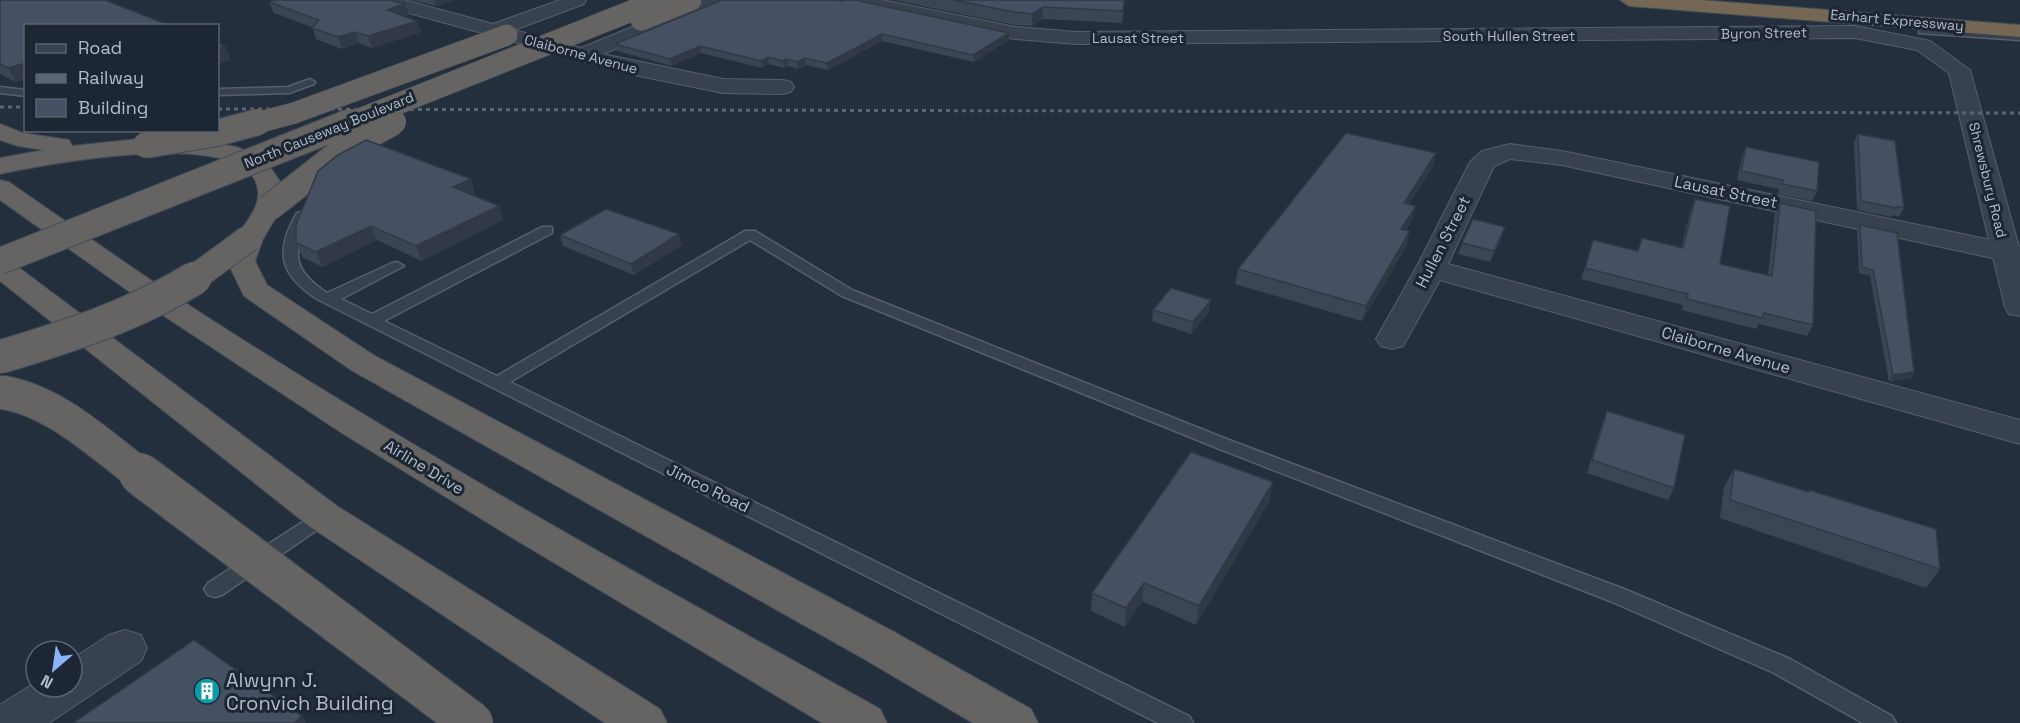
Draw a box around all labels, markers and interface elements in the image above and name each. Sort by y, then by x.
street label: Earhart Expressway [1830,5,1964,35]
street label: Byron Street [1721,23,1807,43]
legend [24,24,219,132]
street label: South Hullen Street [1443,27,1575,45]
street label: Lausat Street [1092,29,1184,47]
street label: Claiborne Avenue [522,30,640,78]
text: Road [78,36,122,59]
text: Railway [78,66,144,89]
street label: North Causeway Boulevard [242,88,416,172]
text: Building [78,96,148,119]
street label: Shrewsbury Road [1965,120,2011,240]
street label: Lausat Street [1672,171,1780,213]
street label: Hullen Street [1411,192,1475,292]
street label: Claiborne Avenue [1659,322,1793,378]
street label: Airline Drive [380,435,468,499]
street label: Jimco Road [663,459,753,517]
north arrow [24,639,84,699]
place label: Alwynn J. Cronvich Building [226,667,394,716]
text: N [37,670,57,693]
building icon: Alwynn J. Cronvich Building [192,676,222,706]

